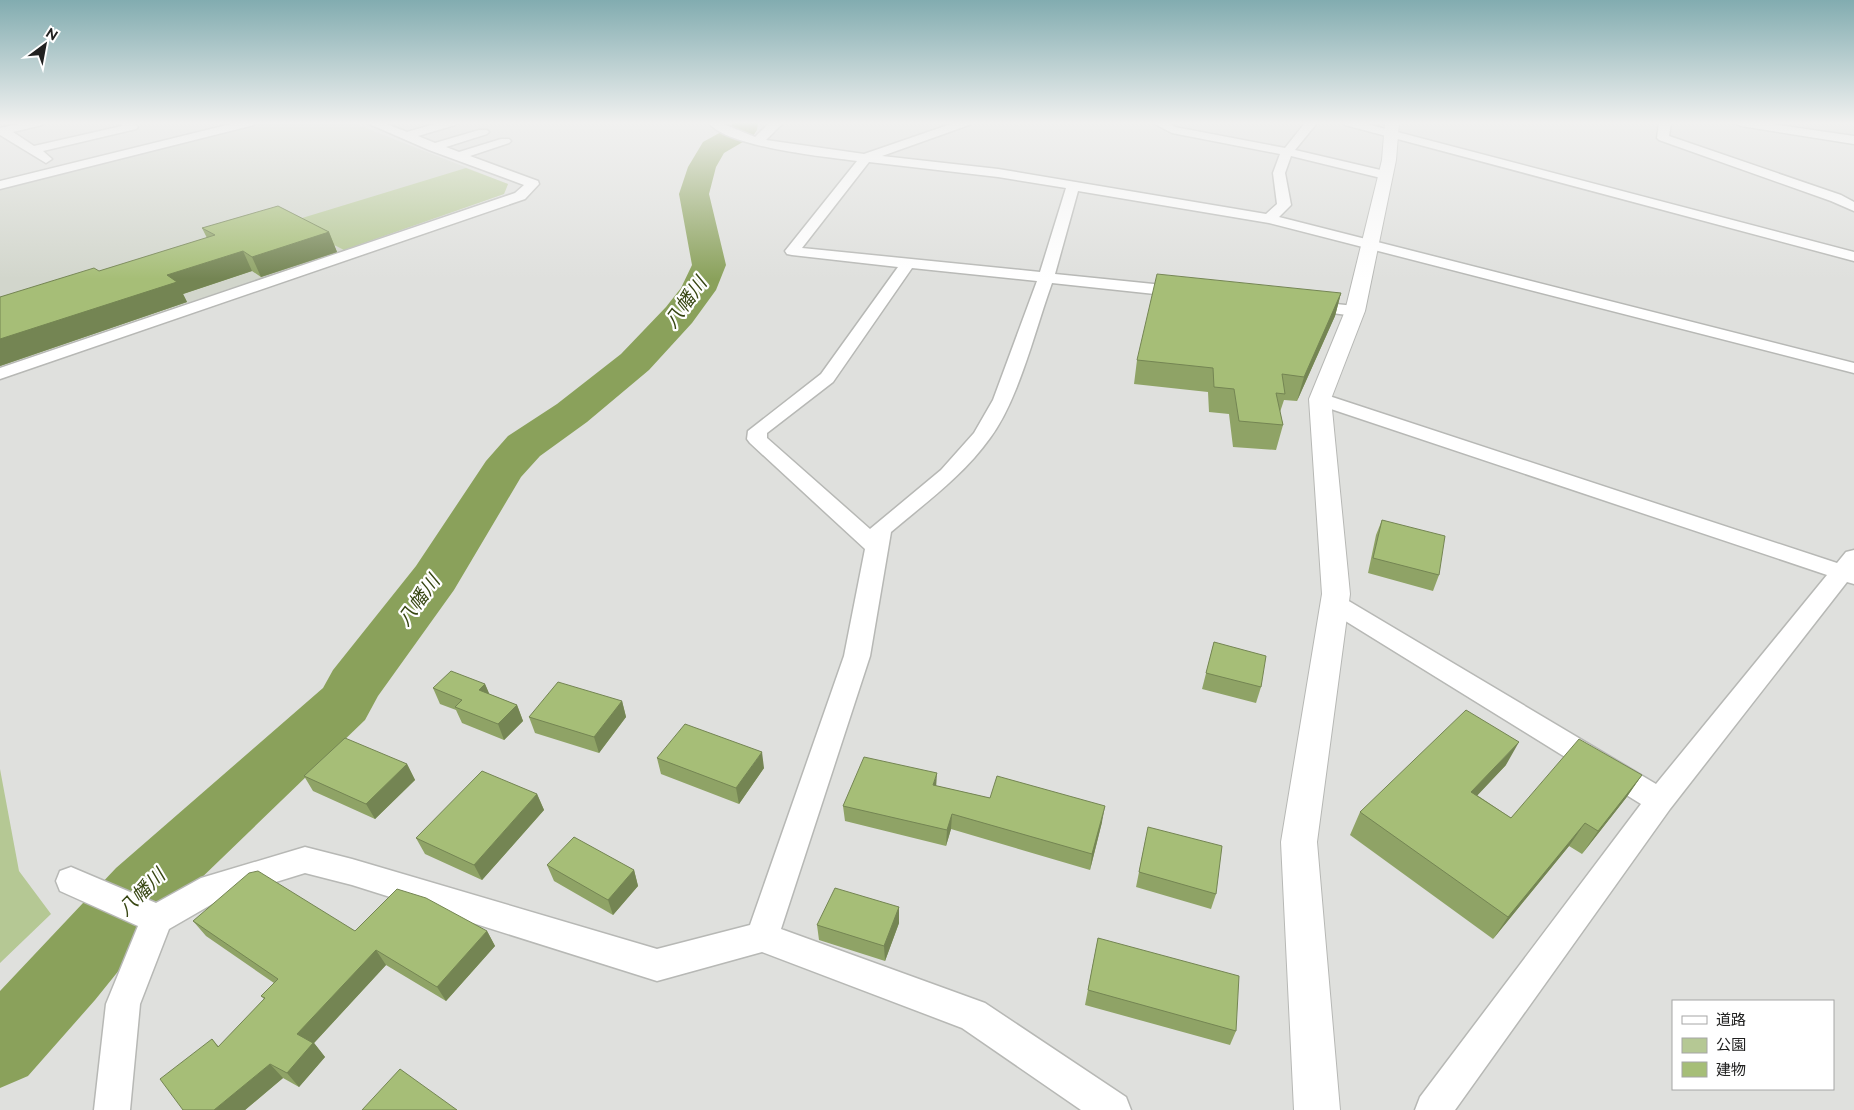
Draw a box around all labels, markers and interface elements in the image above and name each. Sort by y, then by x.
north arrow [20,20,70,70]
text: N [43,24,61,44]
water label: 八幡川 [659,271,712,332]
water label: 八幡川 [392,569,445,630]
water label: 八幡川 [113,863,170,920]
legend [1672,1000,1834,1090]
text: 道路 [1716,1011,1746,1029]
text: 公園 [1716,1036,1746,1054]
text: 建物 [1716,1061,1746,1079]

